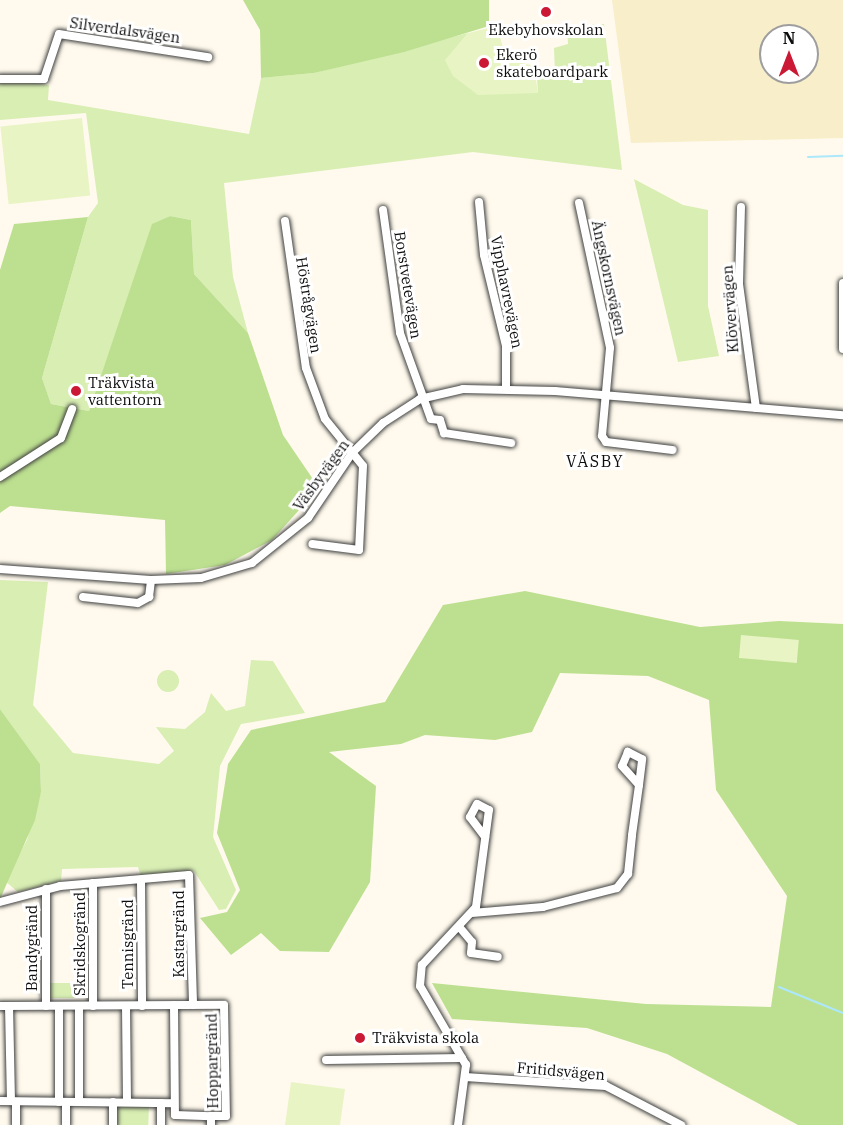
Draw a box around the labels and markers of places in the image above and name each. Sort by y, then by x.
marker: Ekebyhovskolan [539,5,553,19]
place label: Ekebyhovskolan [488,21,604,39]
place label: Ekerö skateboardpark [496,45,608,80]
marker: Ekerö skateboardpark [477,56,491,70]
place label: Träkvista vattentorn [88,373,162,408]
marker: Träkvista vattentorn [69,384,83,398]
place label: Träkvista skola [372,1029,479,1047]
marker: Träkvista skola [353,1031,367,1045]

